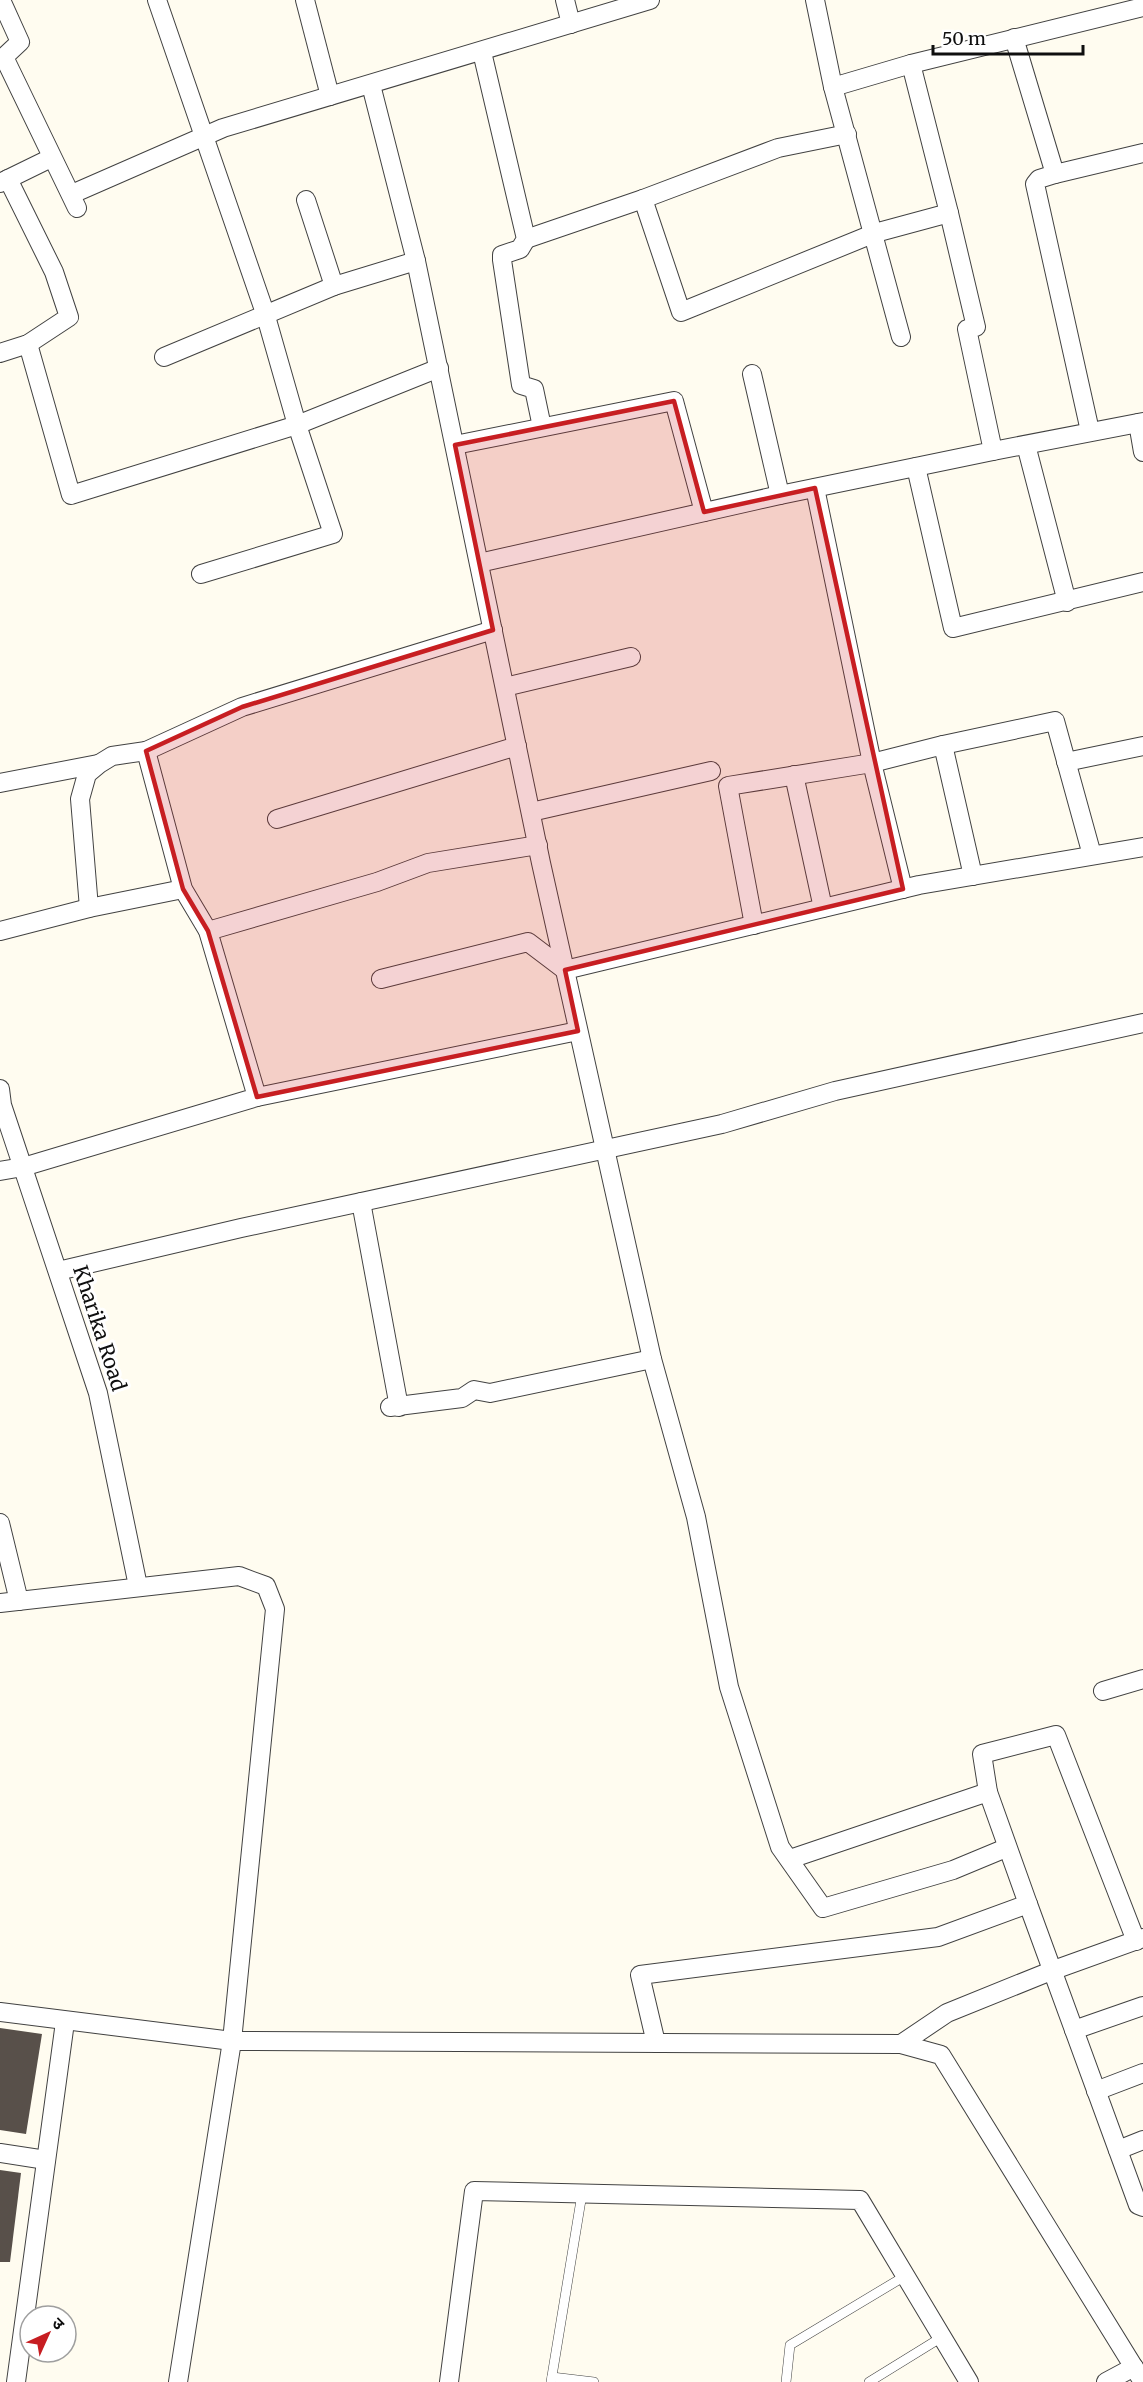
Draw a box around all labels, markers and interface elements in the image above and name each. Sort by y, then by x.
scale bar [933,18,1083,56]
text: 50 m [942,27,986,50]
street label: Kharika Road [68,1262,132,1394]
north arrow [18,2304,78,2364]
text: उ [48,2313,69,2334]

